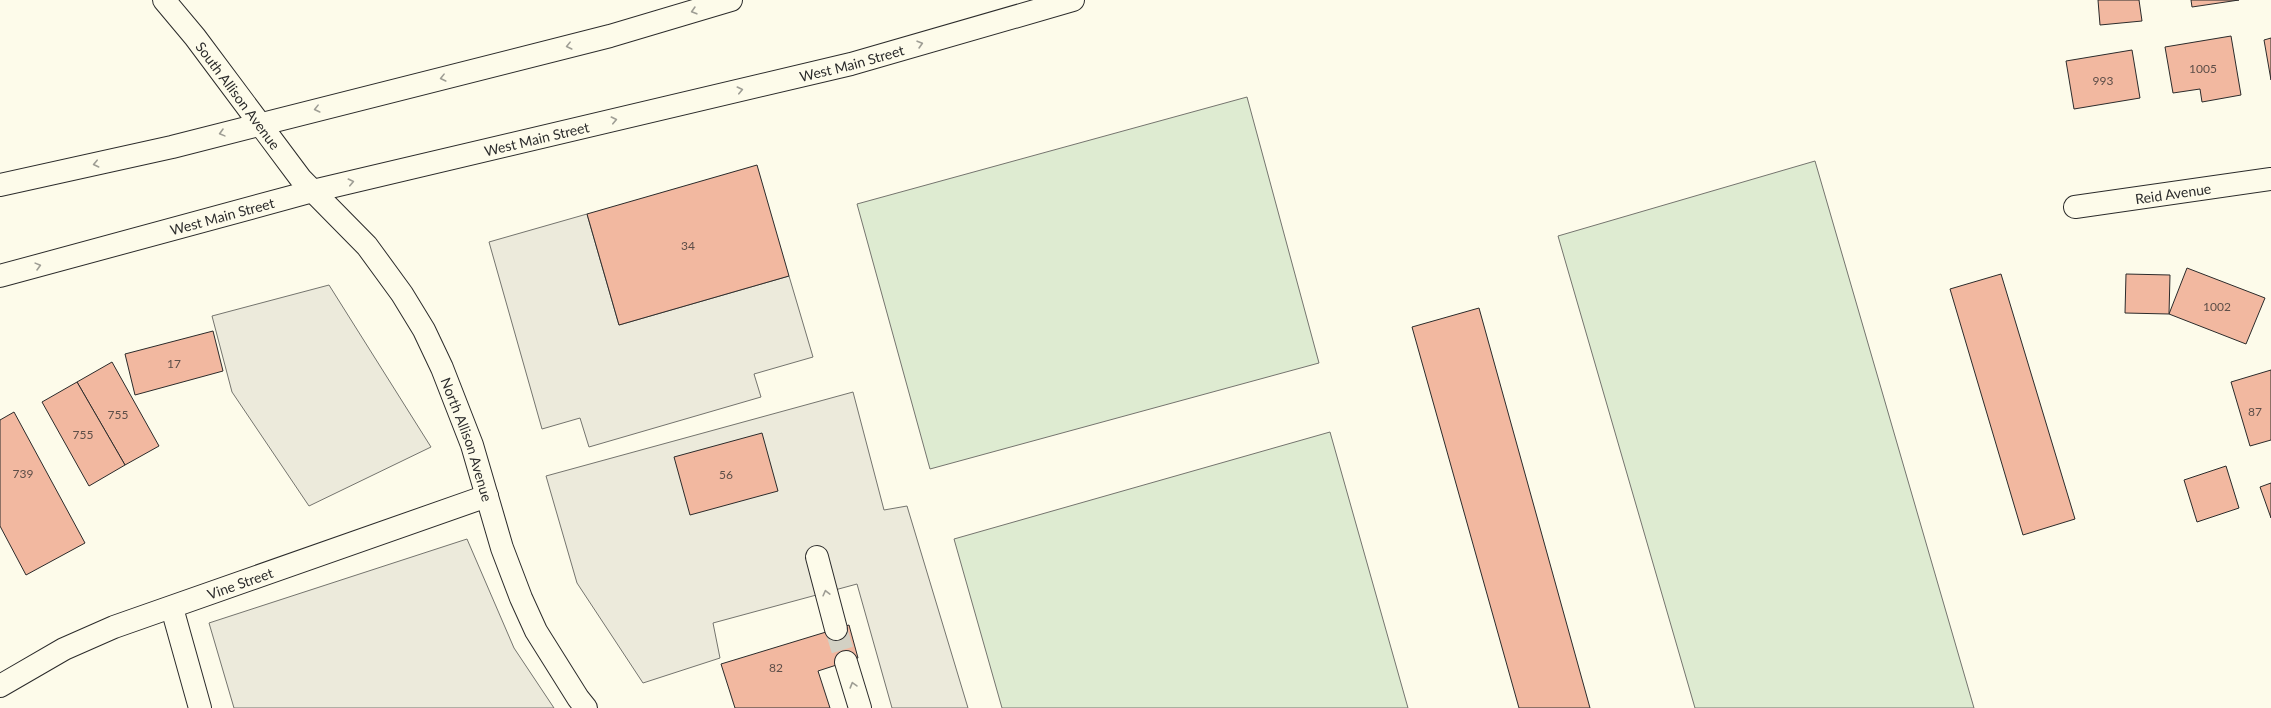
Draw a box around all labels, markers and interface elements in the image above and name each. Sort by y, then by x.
one-way arrow [691,6,698,15]
street label: South Allison Avenue [193,38,284,152]
one-way arrow [917,40,924,49]
one-way arrow [566,41,573,50]
street label: West Main Street [798,41,906,84]
house number: 1005 [2189,61,2217,76]
one-way arrow [439,73,446,81]
house number: 993 [2093,73,2113,88]
one-way arrow [737,86,743,94]
one-way arrow [313,104,320,113]
one-way arrow [610,116,617,125]
street label: West Main Street [482,118,591,159]
one-way arrow [219,129,226,137]
one-way arrow [93,159,99,167]
one-way arrow [348,179,354,187]
street label: Reid Avenue [2134,179,2212,207]
street label: West Main Street [168,193,276,238]
house number: 34 [681,238,695,253]
one-way arrow [34,262,41,271]
house number: 1002 [2203,299,2231,314]
house number: 17 [167,356,181,371]
street label: North Allison Avenue [438,375,496,503]
house number: 87 [2248,404,2262,419]
house number: 755 [108,407,128,422]
house number: 755 [73,427,93,442]
house number: 739 [13,466,33,481]
house number: 56 [719,467,733,482]
street label: Vine Street [205,563,275,602]
one-way arrow [823,590,831,597]
house number: 82 [769,660,783,675]
one-way arrow [849,682,858,689]

